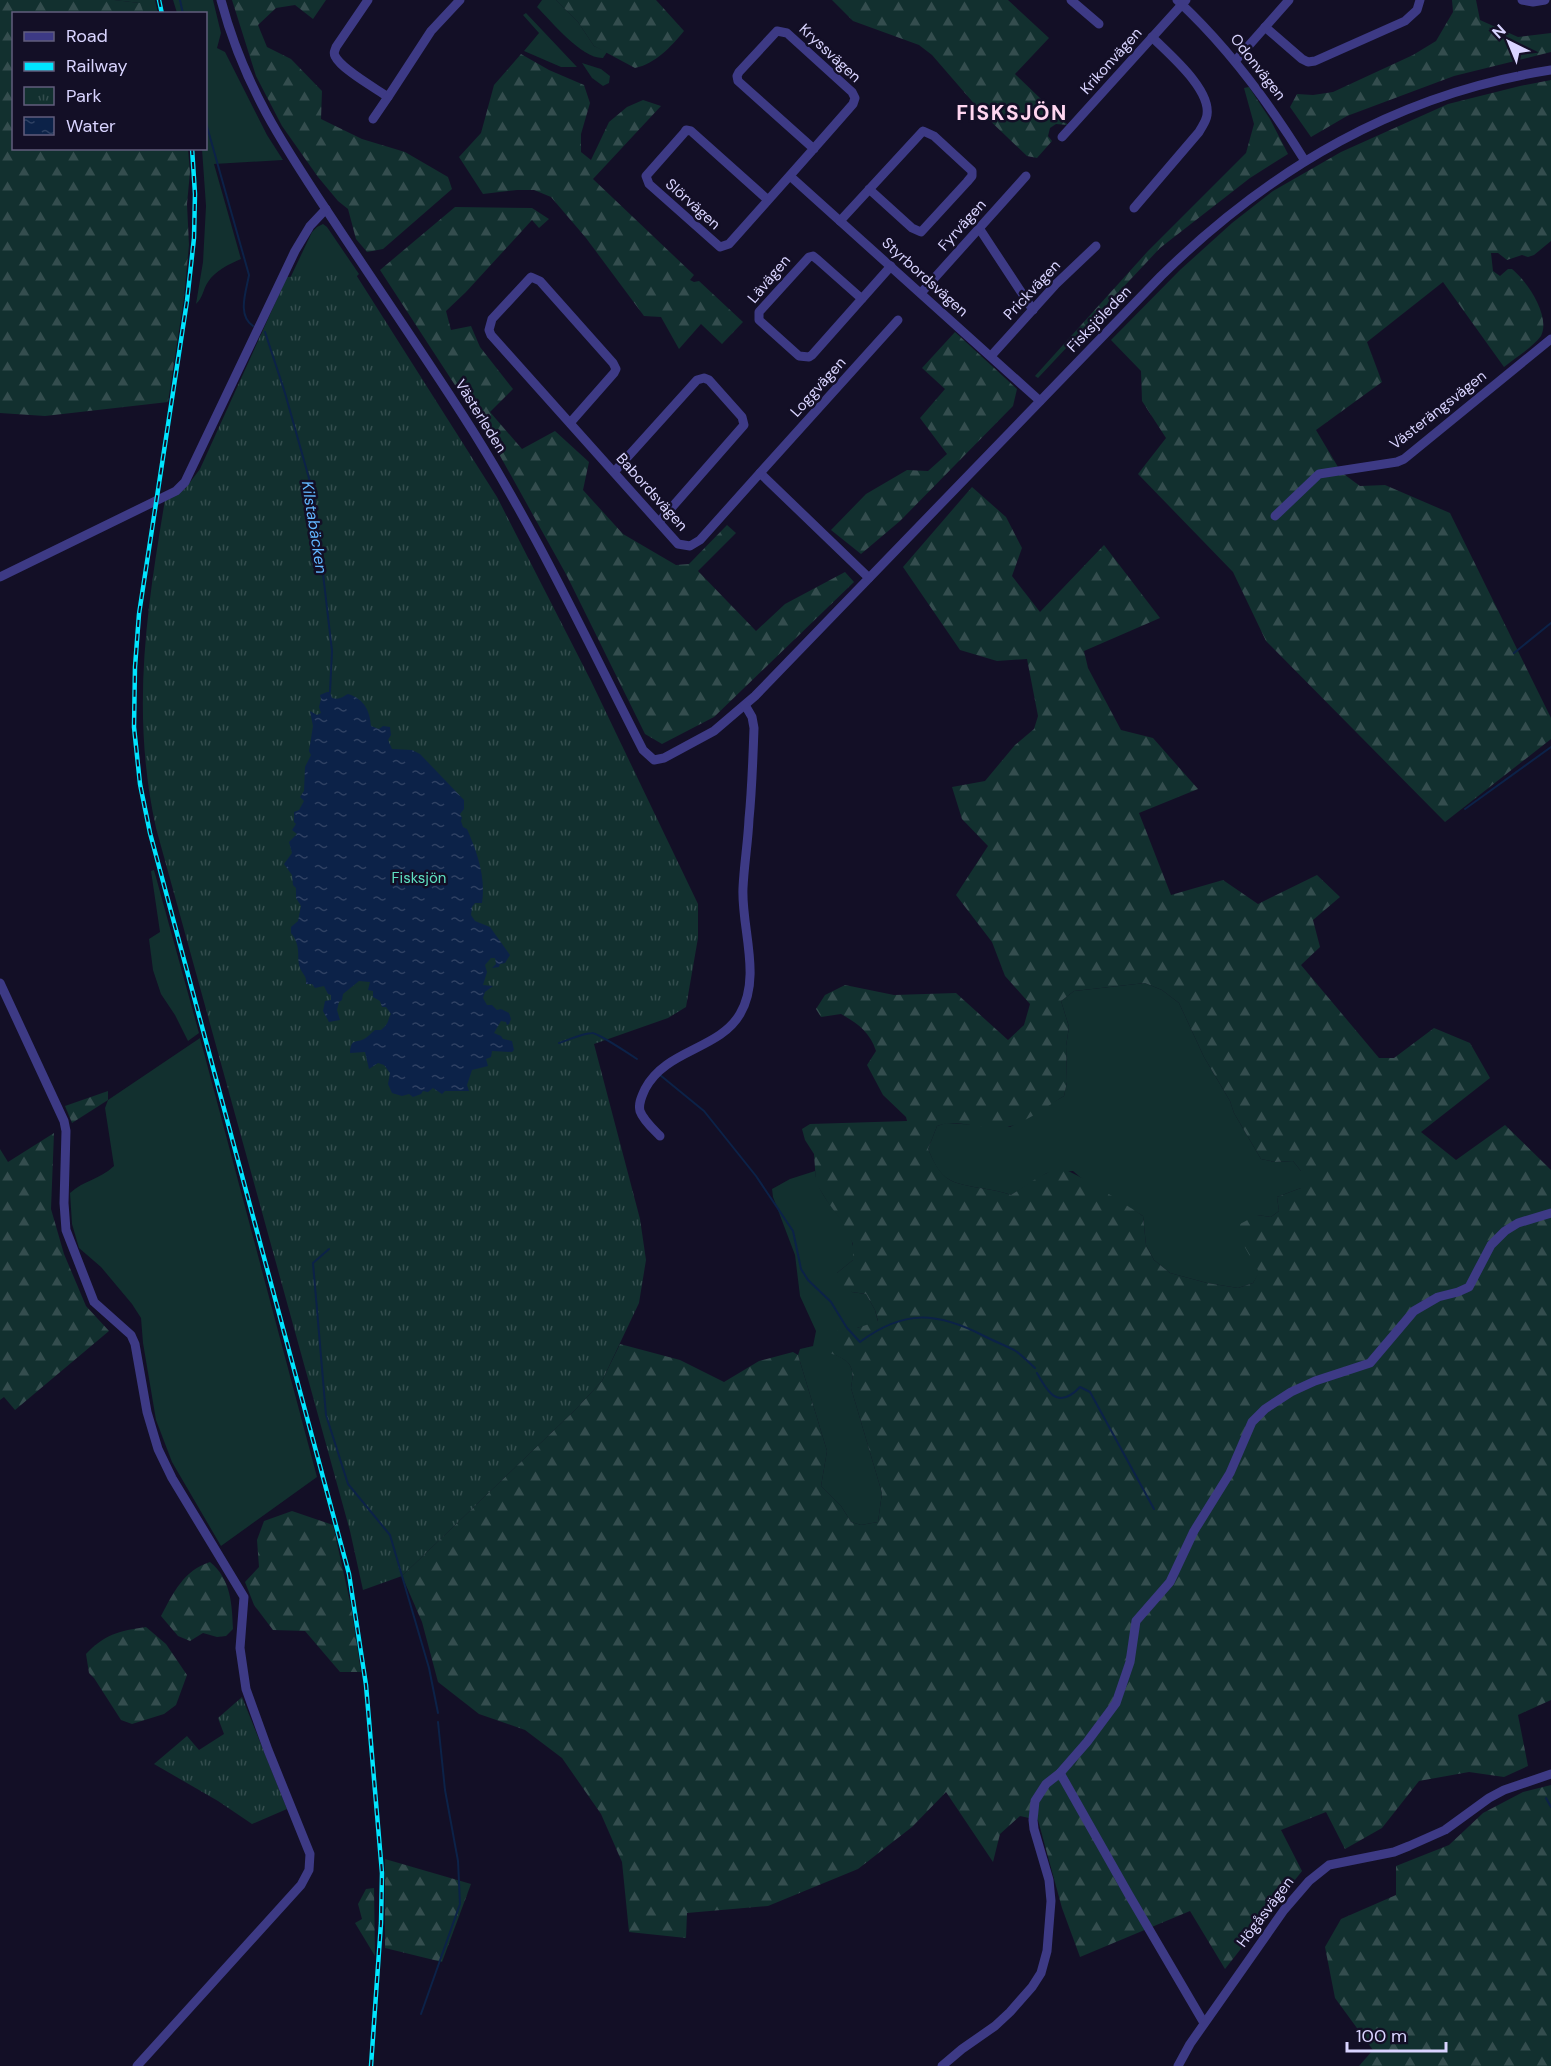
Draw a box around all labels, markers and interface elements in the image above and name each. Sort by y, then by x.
legend [12,12,207,150]
north arrow [1479,12,1539,72]
street label: Kryssvägen [795,19,865,87]
text: N [1488,20,1511,43]
street label: Krikonvägen [1076,23,1146,99]
text: Road [66,24,108,48]
street label: Odonvägen [1226,30,1290,104]
text: Railway [66,54,128,78]
text: Park [66,84,102,108]
district label: FISKSJÖN [956,99,1068,127]
text: Water [66,114,116,138]
street label: Slörvägen [661,174,725,234]
street label: Fyrvägen [934,195,990,255]
street label: Styrbordsvägen [878,233,972,321]
street label: Lävägen [743,251,795,307]
street label: Prickvägen [999,256,1065,324]
street label: Fisksjöleden [1062,282,1136,356]
street label: Loggvägen [786,353,850,421]
street label: Västerängsvägen [1386,366,1490,454]
street label: Västerleden [451,376,511,456]
street label: Babordsvägen [612,449,692,535]
water label: Kilstabäcken [297,479,332,575]
park label: Fisksjön [392,868,446,888]
street label: Högåsvägen [1232,1873,1298,1951]
scale bar [1347,2015,1446,2053]
text: 100 m [1356,2024,1407,2048]

